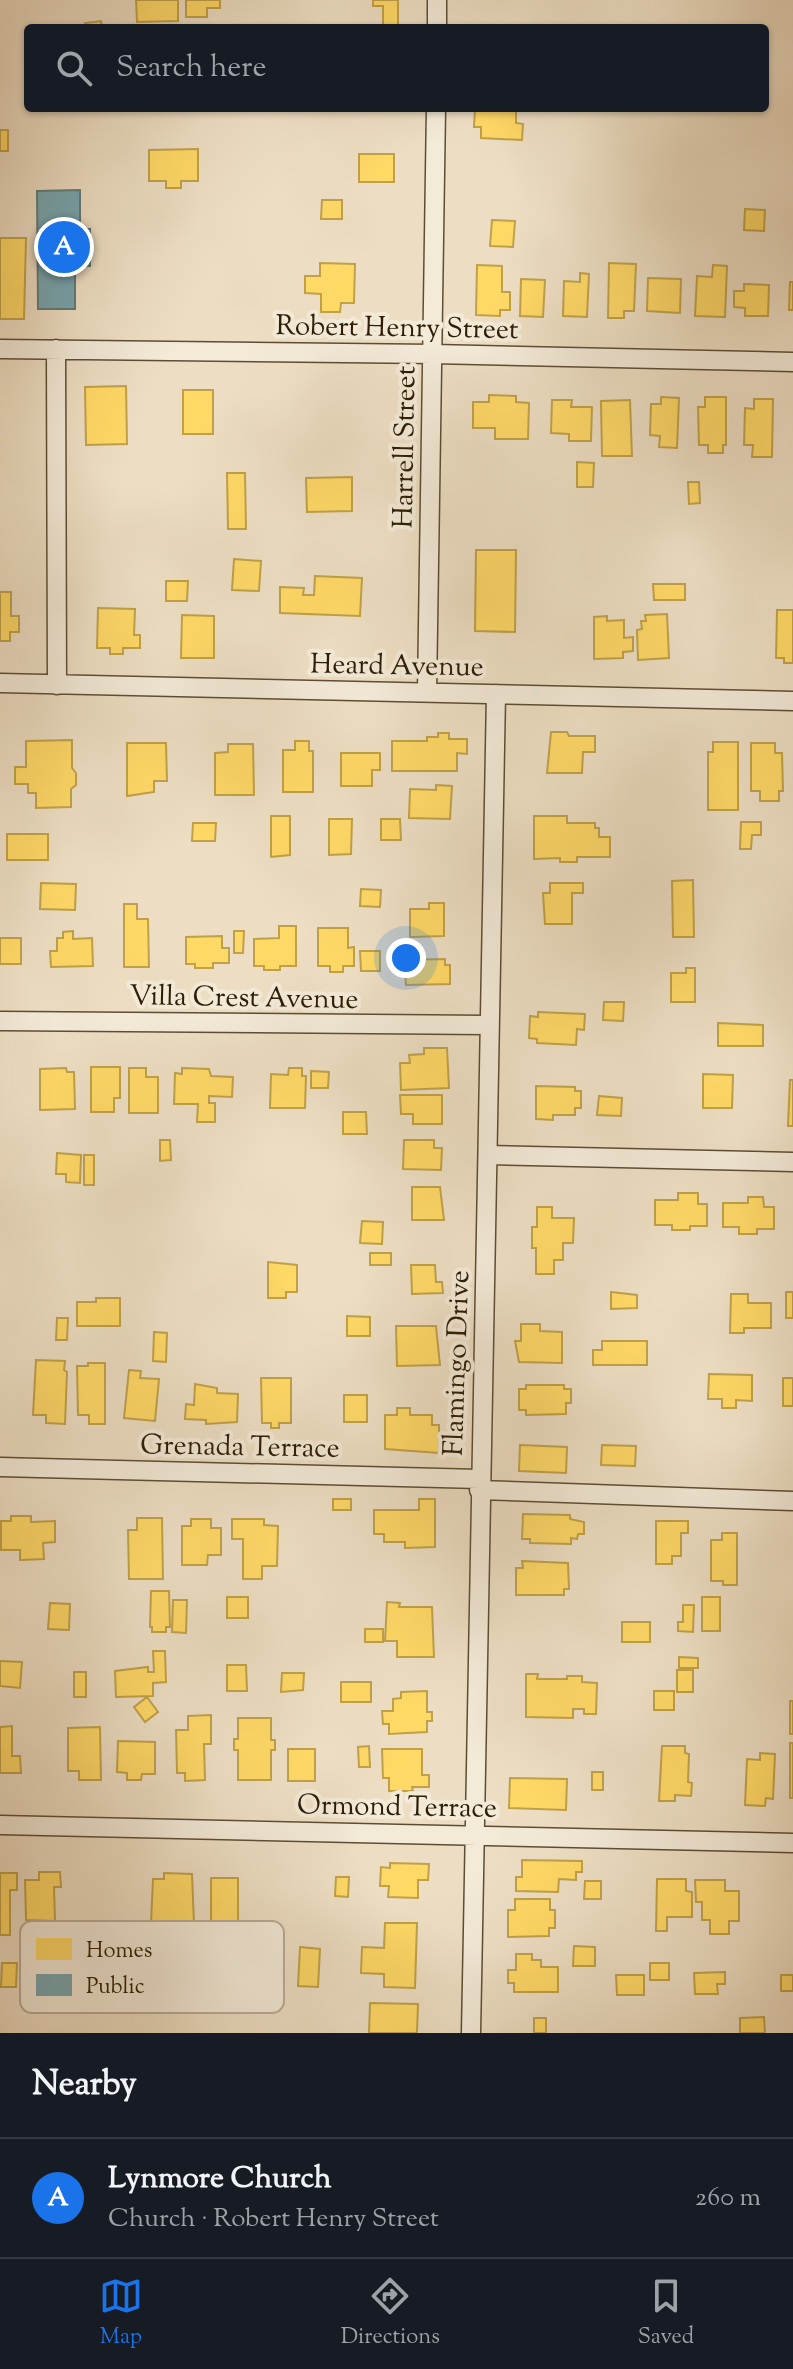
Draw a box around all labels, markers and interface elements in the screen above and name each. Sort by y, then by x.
search box [24,24,769,112]
icon: search [52,46,96,90]
text: Search here [116,47,266,90]
pin: A [38,217,90,277]
street label: Robert Henry Street [275,307,519,351]
street label: Harrell Street [385,365,427,529]
street label: Heard Avenue [310,645,484,689]
your location [386,938,426,978]
street label: Villa Crest Avenue [129,977,359,1021]
street label: Flamingo Drive [435,1270,481,1457]
street label: Grenada Terrace [140,1426,340,1470]
street label: Ormond Terrace [297,1786,497,1830]
legend [20,1921,284,2013]
text: Homes [86,1936,152,1968]
text: Public [86,1972,145,2004]
text: Nearby [32,2061,137,2110]
text: Lynmore Church [108,2158,332,2201]
text: A [47,2180,69,2217]
text: 260 m [695,2180,761,2217]
text: Church · Robert Henry Street [108,2201,439,2238]
tab: Map [99,2274,143,2354]
tab: Directions [341,2274,440,2354]
tab: Saved [638,2274,694,2354]

